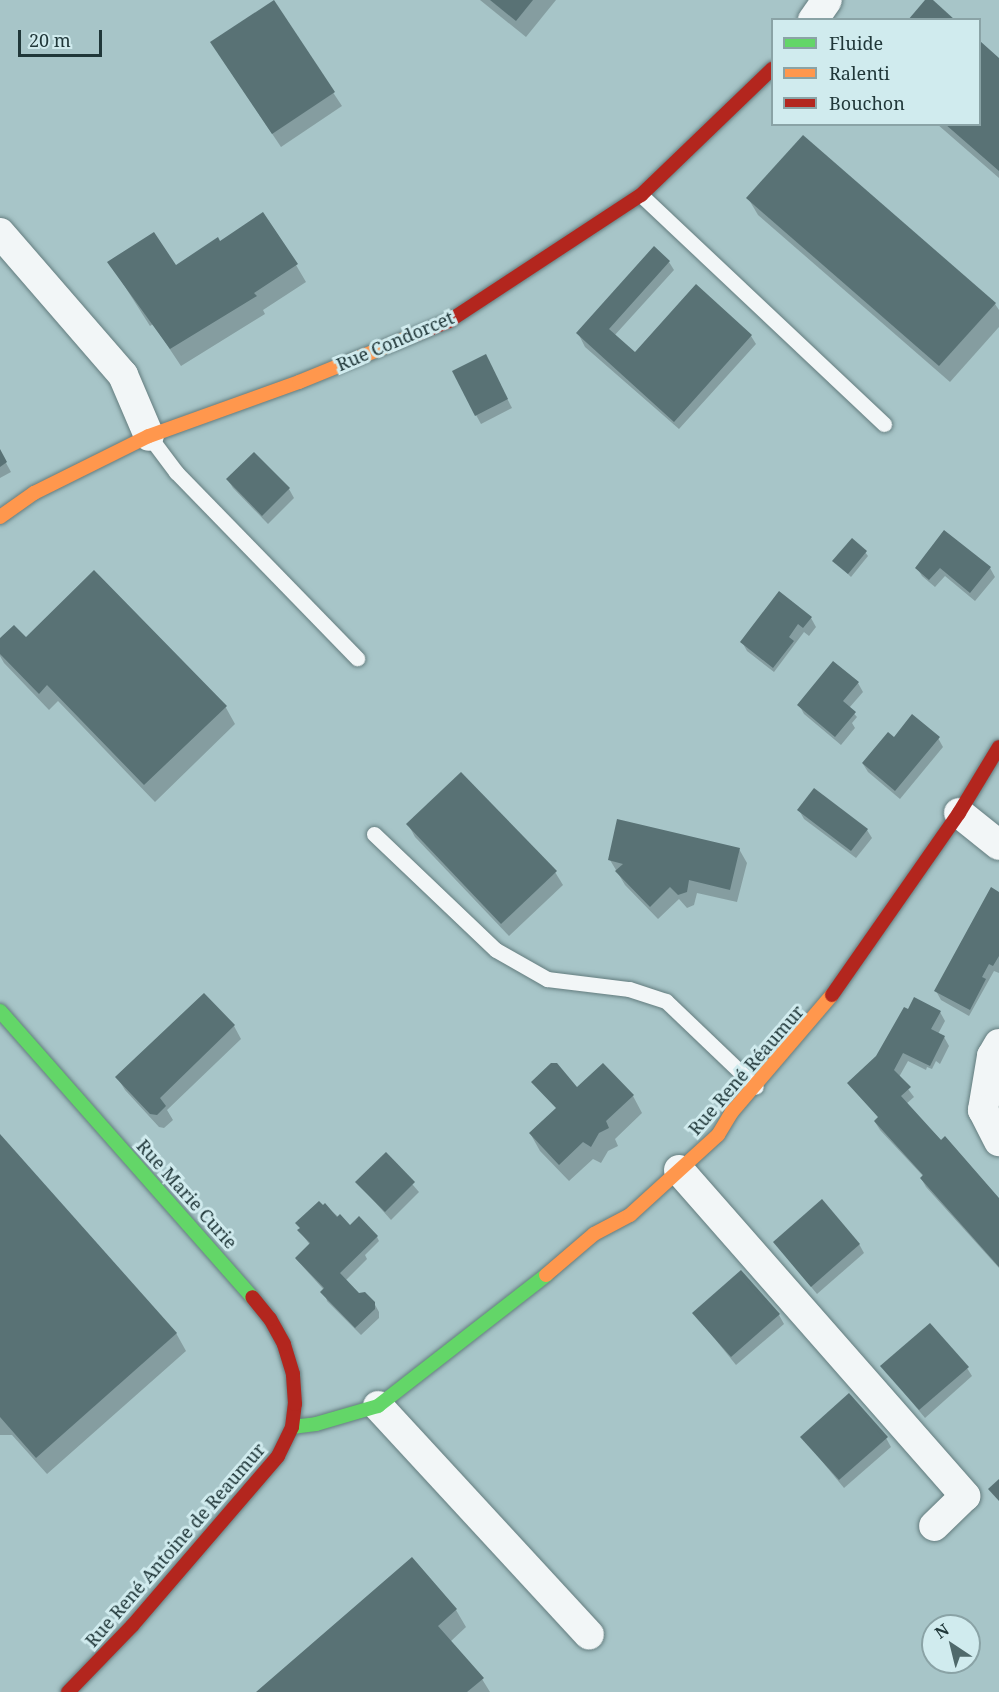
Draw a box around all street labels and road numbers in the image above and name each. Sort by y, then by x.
street label: Rue Condorcet [333,307,457,375]
street label: Rue René Réaumur [684,1001,808,1139]
street label: Rue Marie Curie [132,1135,242,1253]
street label: Rue René Antoine de Reaumur [81,1439,269,1651]

